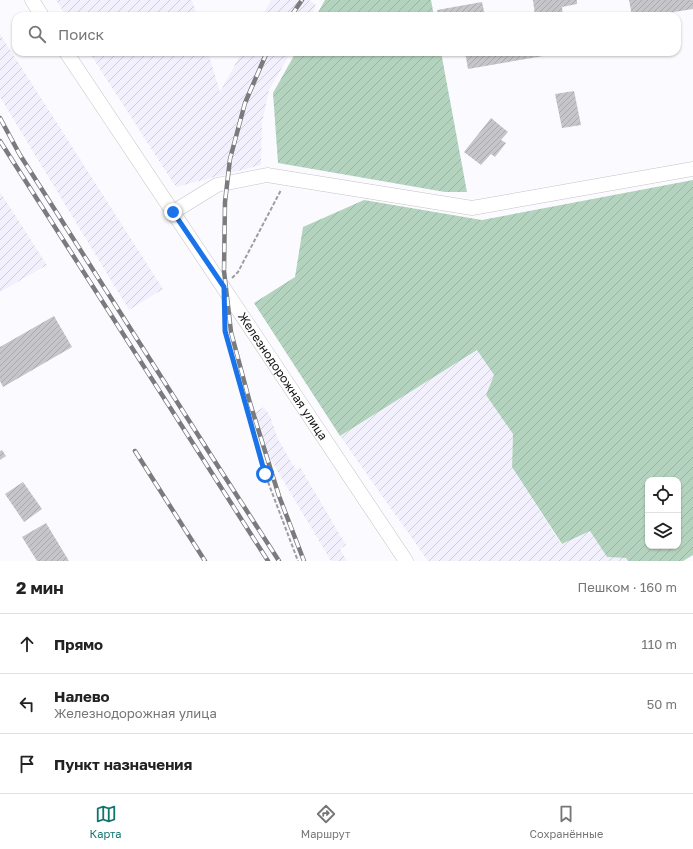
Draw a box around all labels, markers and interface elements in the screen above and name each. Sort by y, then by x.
search box [12,12,681,56]
icon: search [26,23,48,45]
text: Поиск [58,25,104,43]
route end [164,203,182,221]
street label: Железнодорожная улица [235,309,331,443]
route start [256,465,274,483]
map controls [645,477,681,549]
button: locate [645,477,681,513]
button: layers [645,513,681,549]
text: 2 мин [16,577,64,598]
text: Пешком · 160 m [577,579,677,595]
icon: ahead [16,633,38,655]
text: Прямо [54,635,103,653]
text: 110 m [642,636,677,652]
text: Налево [54,687,110,705]
icon: left [16,693,38,715]
text: 50 m [647,696,677,712]
text: Железнодорожная улица [54,705,217,721]
icon: arrive [16,753,38,775]
text: Пункт назначения [54,755,192,773]
tab: Карта [90,803,121,840]
tab: Маршрут [301,803,350,840]
tab: Сохранённые [530,803,603,840]

